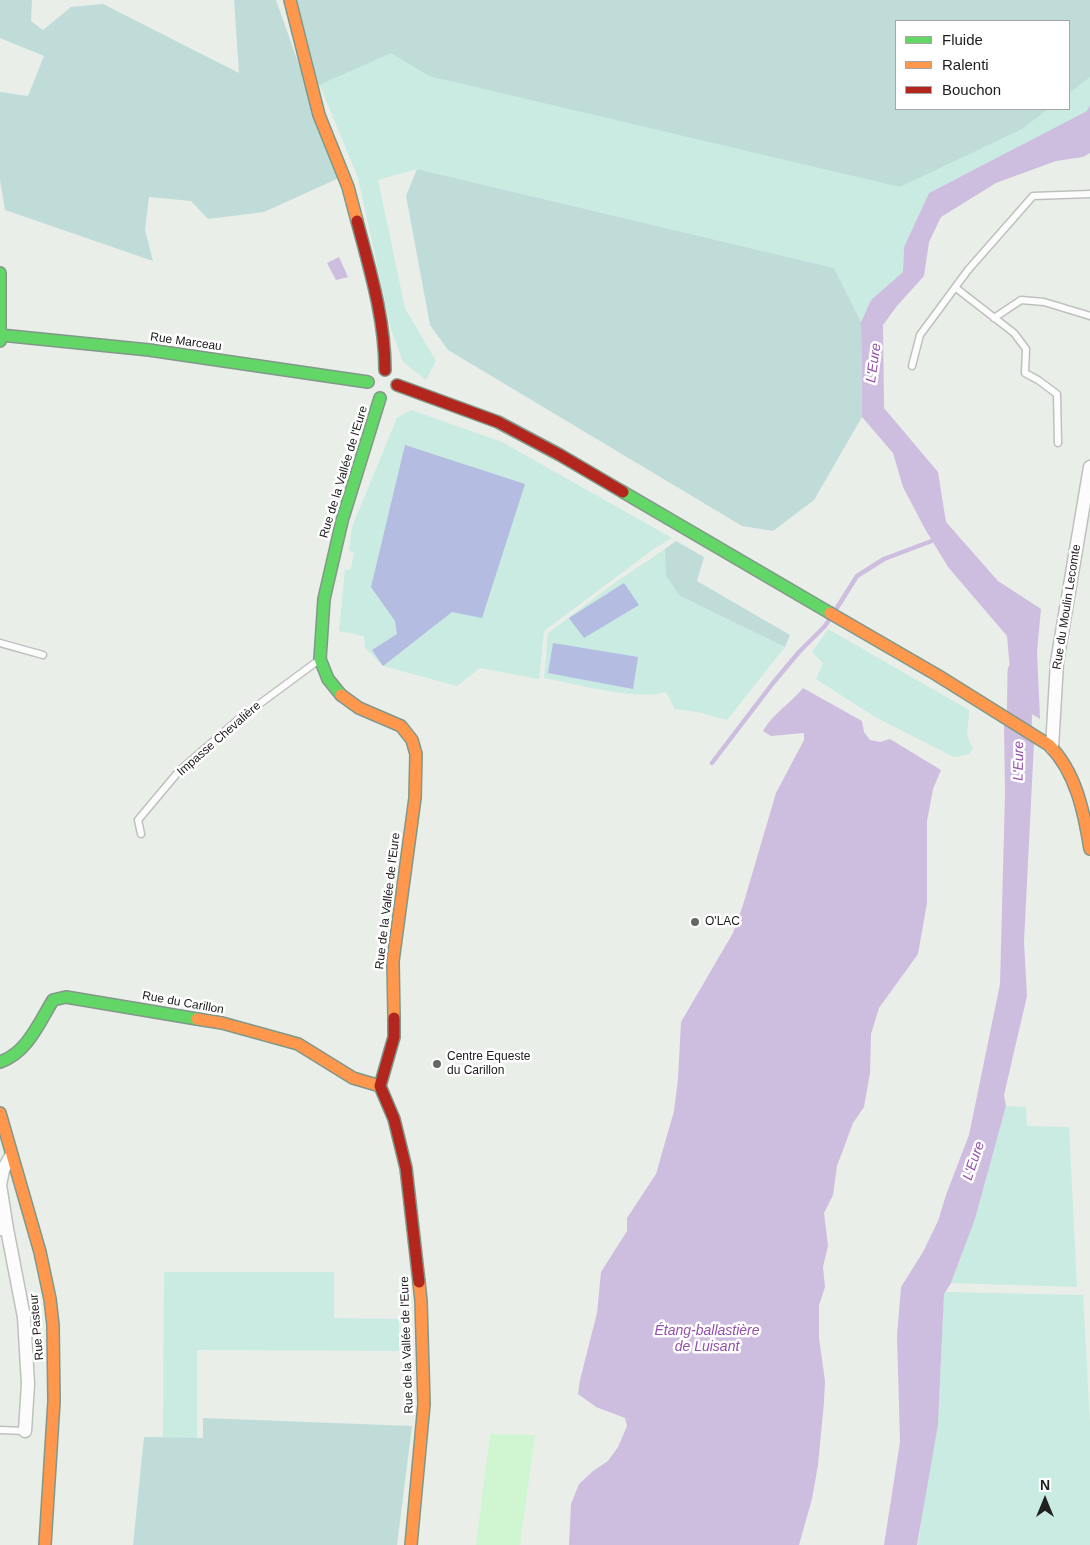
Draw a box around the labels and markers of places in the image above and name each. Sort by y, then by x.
place label: O'LAC [705,915,740,929]
marker: O'LAC [689,916,701,928]
place label: Centre Equeste du Carillon [447,1050,530,1078]
marker: Centre Equeste du Carillon [431,1058,443,1070]

